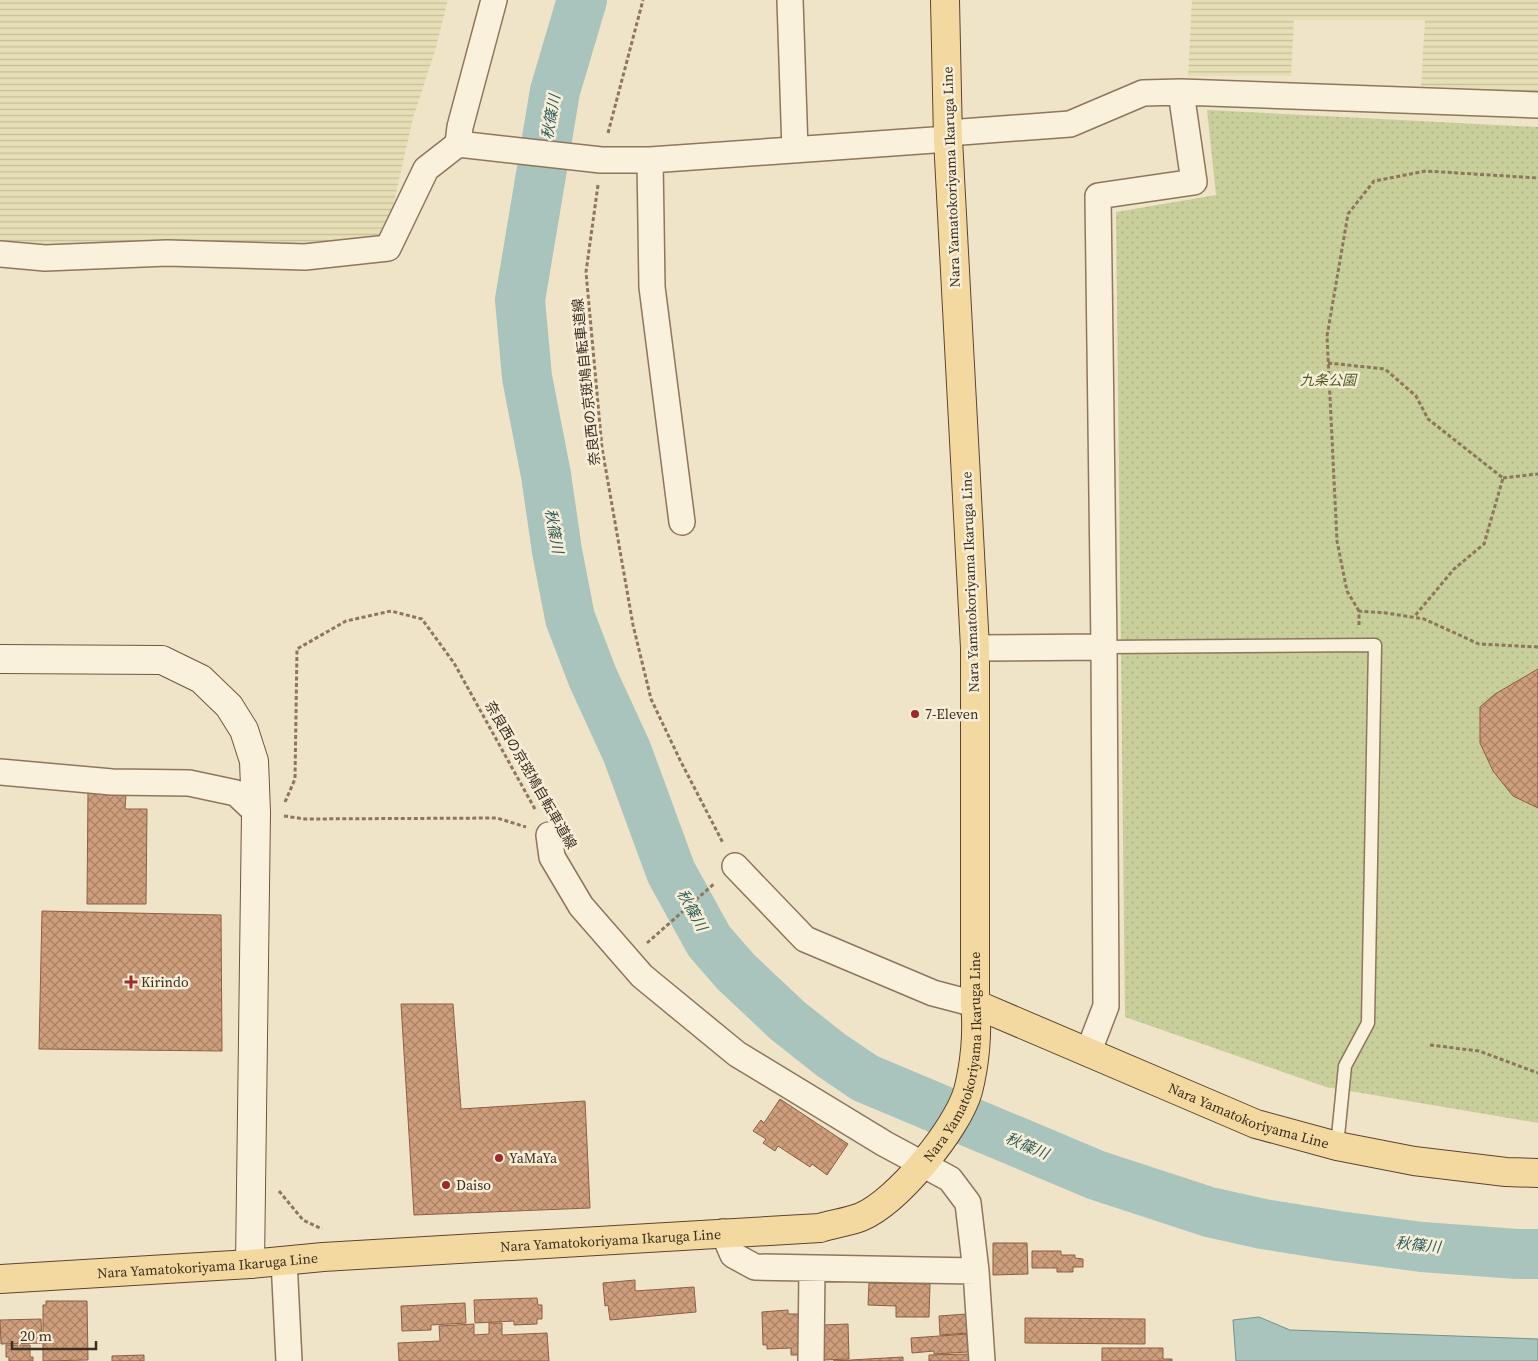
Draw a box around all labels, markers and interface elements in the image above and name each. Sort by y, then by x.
street label: Nara Yamatokoriyama Ikaruga Line [937,66,965,288]
water label: 秋篠川 [536,91,565,141]
street label: 奈良西の京斑鳩自転車道線 [567,297,605,467]
park label: 九条公園 [1300,370,1358,390]
street label: Nara Yamatokoriyama Ikaruga Line [956,471,984,693]
water label: 秋篠川 [540,507,569,557]
street label: 奈良西の京斑鳩自転車道線 [480,697,582,853]
place label: 7-Eleven [925,704,979,724]
marker: 7-Eleven [909,708,921,720]
water label: 秋篠川 [672,885,713,936]
street label: Nara Yamatokoriyama Ikaruga Line [918,952,986,1166]
place label: Kirindo [141,972,189,992]
marker: Kirindo [125,976,137,988]
street label: Nara Yamatokoriyama Line [1165,1078,1331,1153]
water label: 秋篠川 [1002,1127,1054,1165]
place label: YaMaYa [509,1148,558,1168]
marker: YaMaYa [493,1152,505,1164]
place label: Daiso [456,1175,491,1195]
marker: Daiso [440,1179,452,1191]
street label: Nara Yamatokoriyama Ikaruga Line [500,1224,722,1257]
water label: 秋篠川 [1395,1232,1444,1258]
street label: Nara Yamatokoriyama Ikaruga Line [97,1248,319,1283]
scale bar [12,1318,96,1350]
text: 20 m [20,1325,52,1346]

